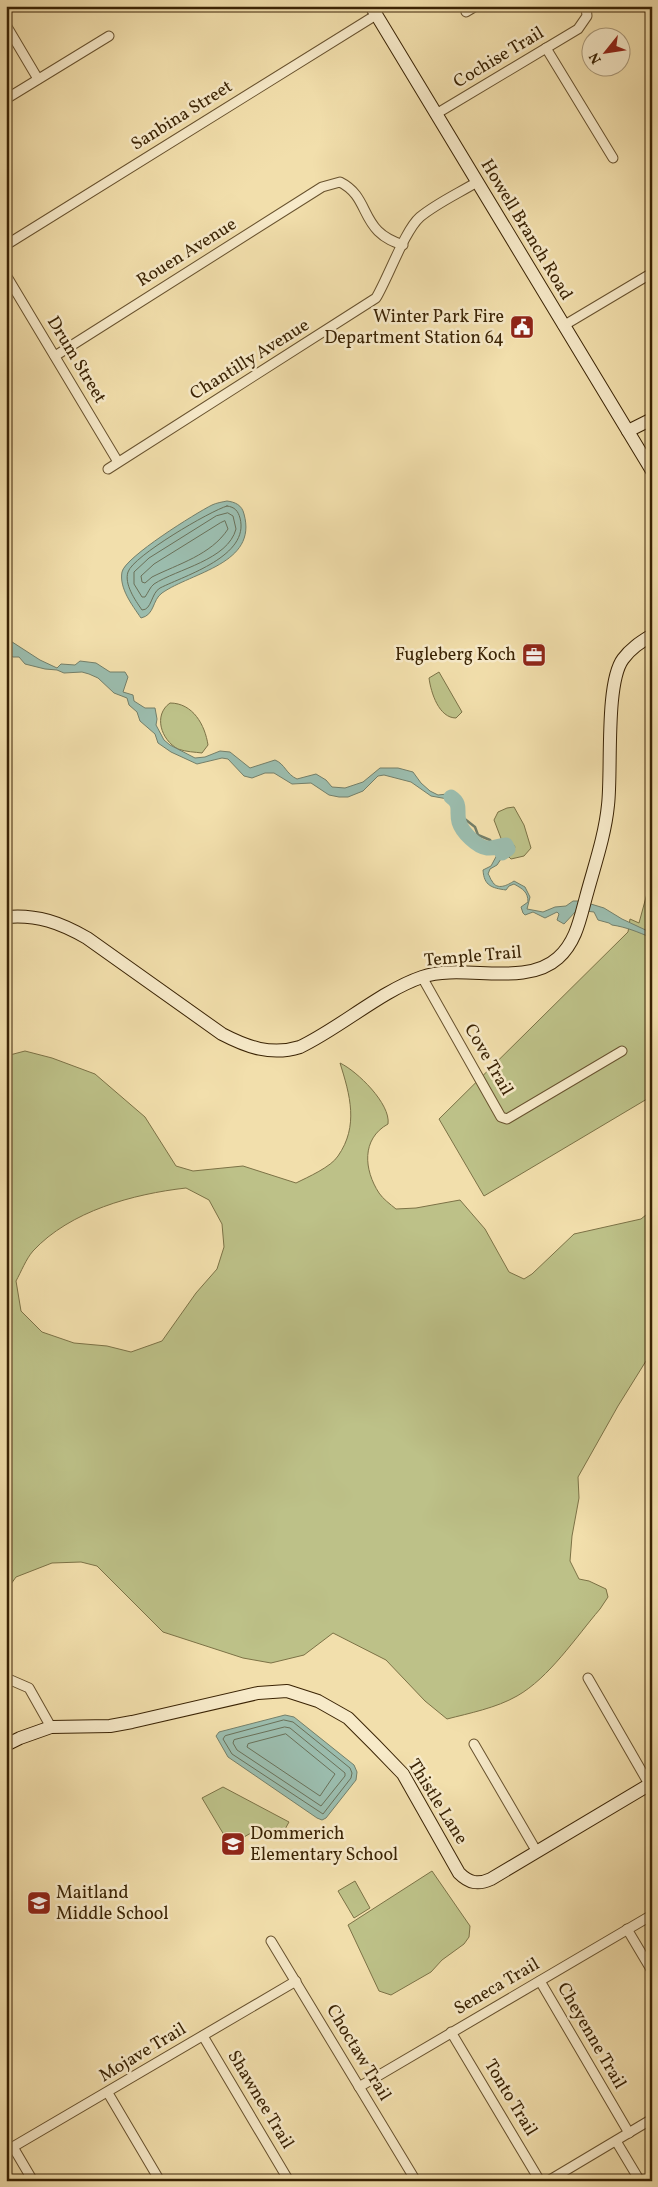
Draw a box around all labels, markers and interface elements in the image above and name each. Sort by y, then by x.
street label: Cochise Trail [449,21,549,95]
north arrow [580,28,630,78]
text: N [585,49,607,67]
street label: Sanbina Street [126,75,238,157]
street label: Howell Branch Road [474,155,578,305]
street label: Rouen Avenue [132,212,242,294]
place label: Winter Park Fire Department Station 64 [324,305,504,351]
street label: Drum Street [40,312,112,408]
street label: Chantilly Avenue [186,313,314,407]
public building icon: Winter Park Fire Department Station 64 [509,314,535,340]
office icon: Fugleberg Koch [521,642,547,668]
place label: Fugleberg Koch [395,643,516,668]
street label: Temple Trail [423,940,523,974]
street label: Cove Trail [457,1019,519,1101]
street label: Thistle Lane [401,1755,473,1849]
place label: Dommerich Elementary School [250,1822,398,1868]
school or university icon: Dommerich Elementary School [220,1831,246,1857]
place label: Maitland Middle School [56,1881,169,1927]
school or university icon: Maitland Middle School [26,1890,52,1916]
street label: Seneca Trail [450,1952,544,2022]
street label: Cheyenne Trail [550,1978,632,2094]
street label: Choctaw Trail [319,2000,397,2106]
street label: Mojave Trail [95,2017,191,2089]
street label: Shawnee Trail [221,2046,299,2154]
street label: Tonto Trail [477,2055,543,2141]

